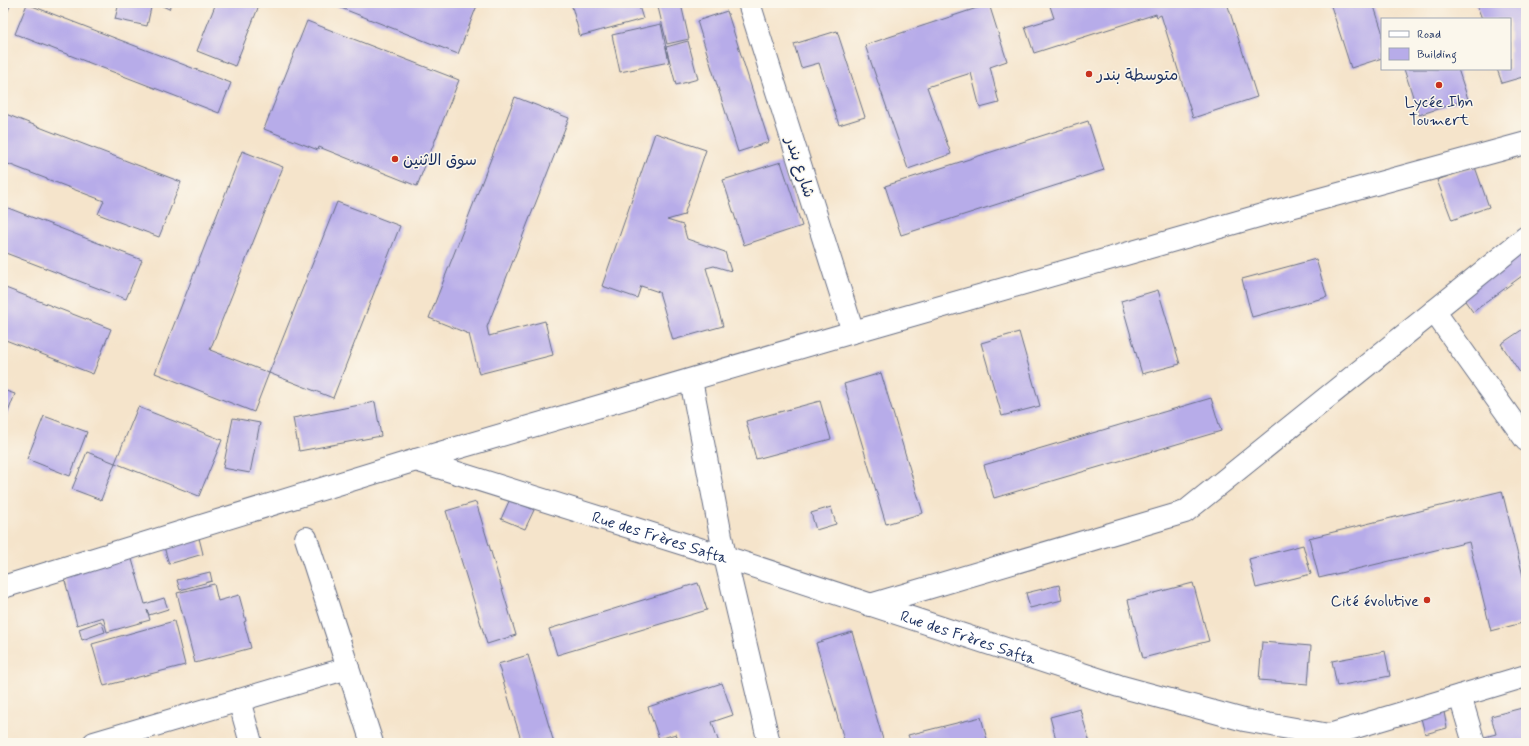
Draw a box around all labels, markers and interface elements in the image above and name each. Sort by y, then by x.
legend [1381,18,1511,70]
text: Road [1417,27,1441,43]
text: Building [1417,47,1457,64]
place label: متوسطة بندر [1095,65,1178,86]
marker: متوسطة بندر [1084,69,1094,79]
marker: Lycée Ibn Toumert [1434,80,1444,90]
place label: Lycée Ibn Toumert [1404,92,1474,131]
street label: شارع بندر [779,133,819,200]
place label: ﺳﻮق اﻻﺛﻨﻴﻦ [403,150,477,171]
marker: ﺳﻮق اﻻﺛﻨﻴﻦ [390,154,400,164]
street label: Rue des Frères Safta [589,507,731,569]
place label: Cité évolutive [1331,591,1419,612]
marker: Cité évolutive [1422,595,1432,605]
street label: Rue des Frères Safta [897,606,1039,670]

